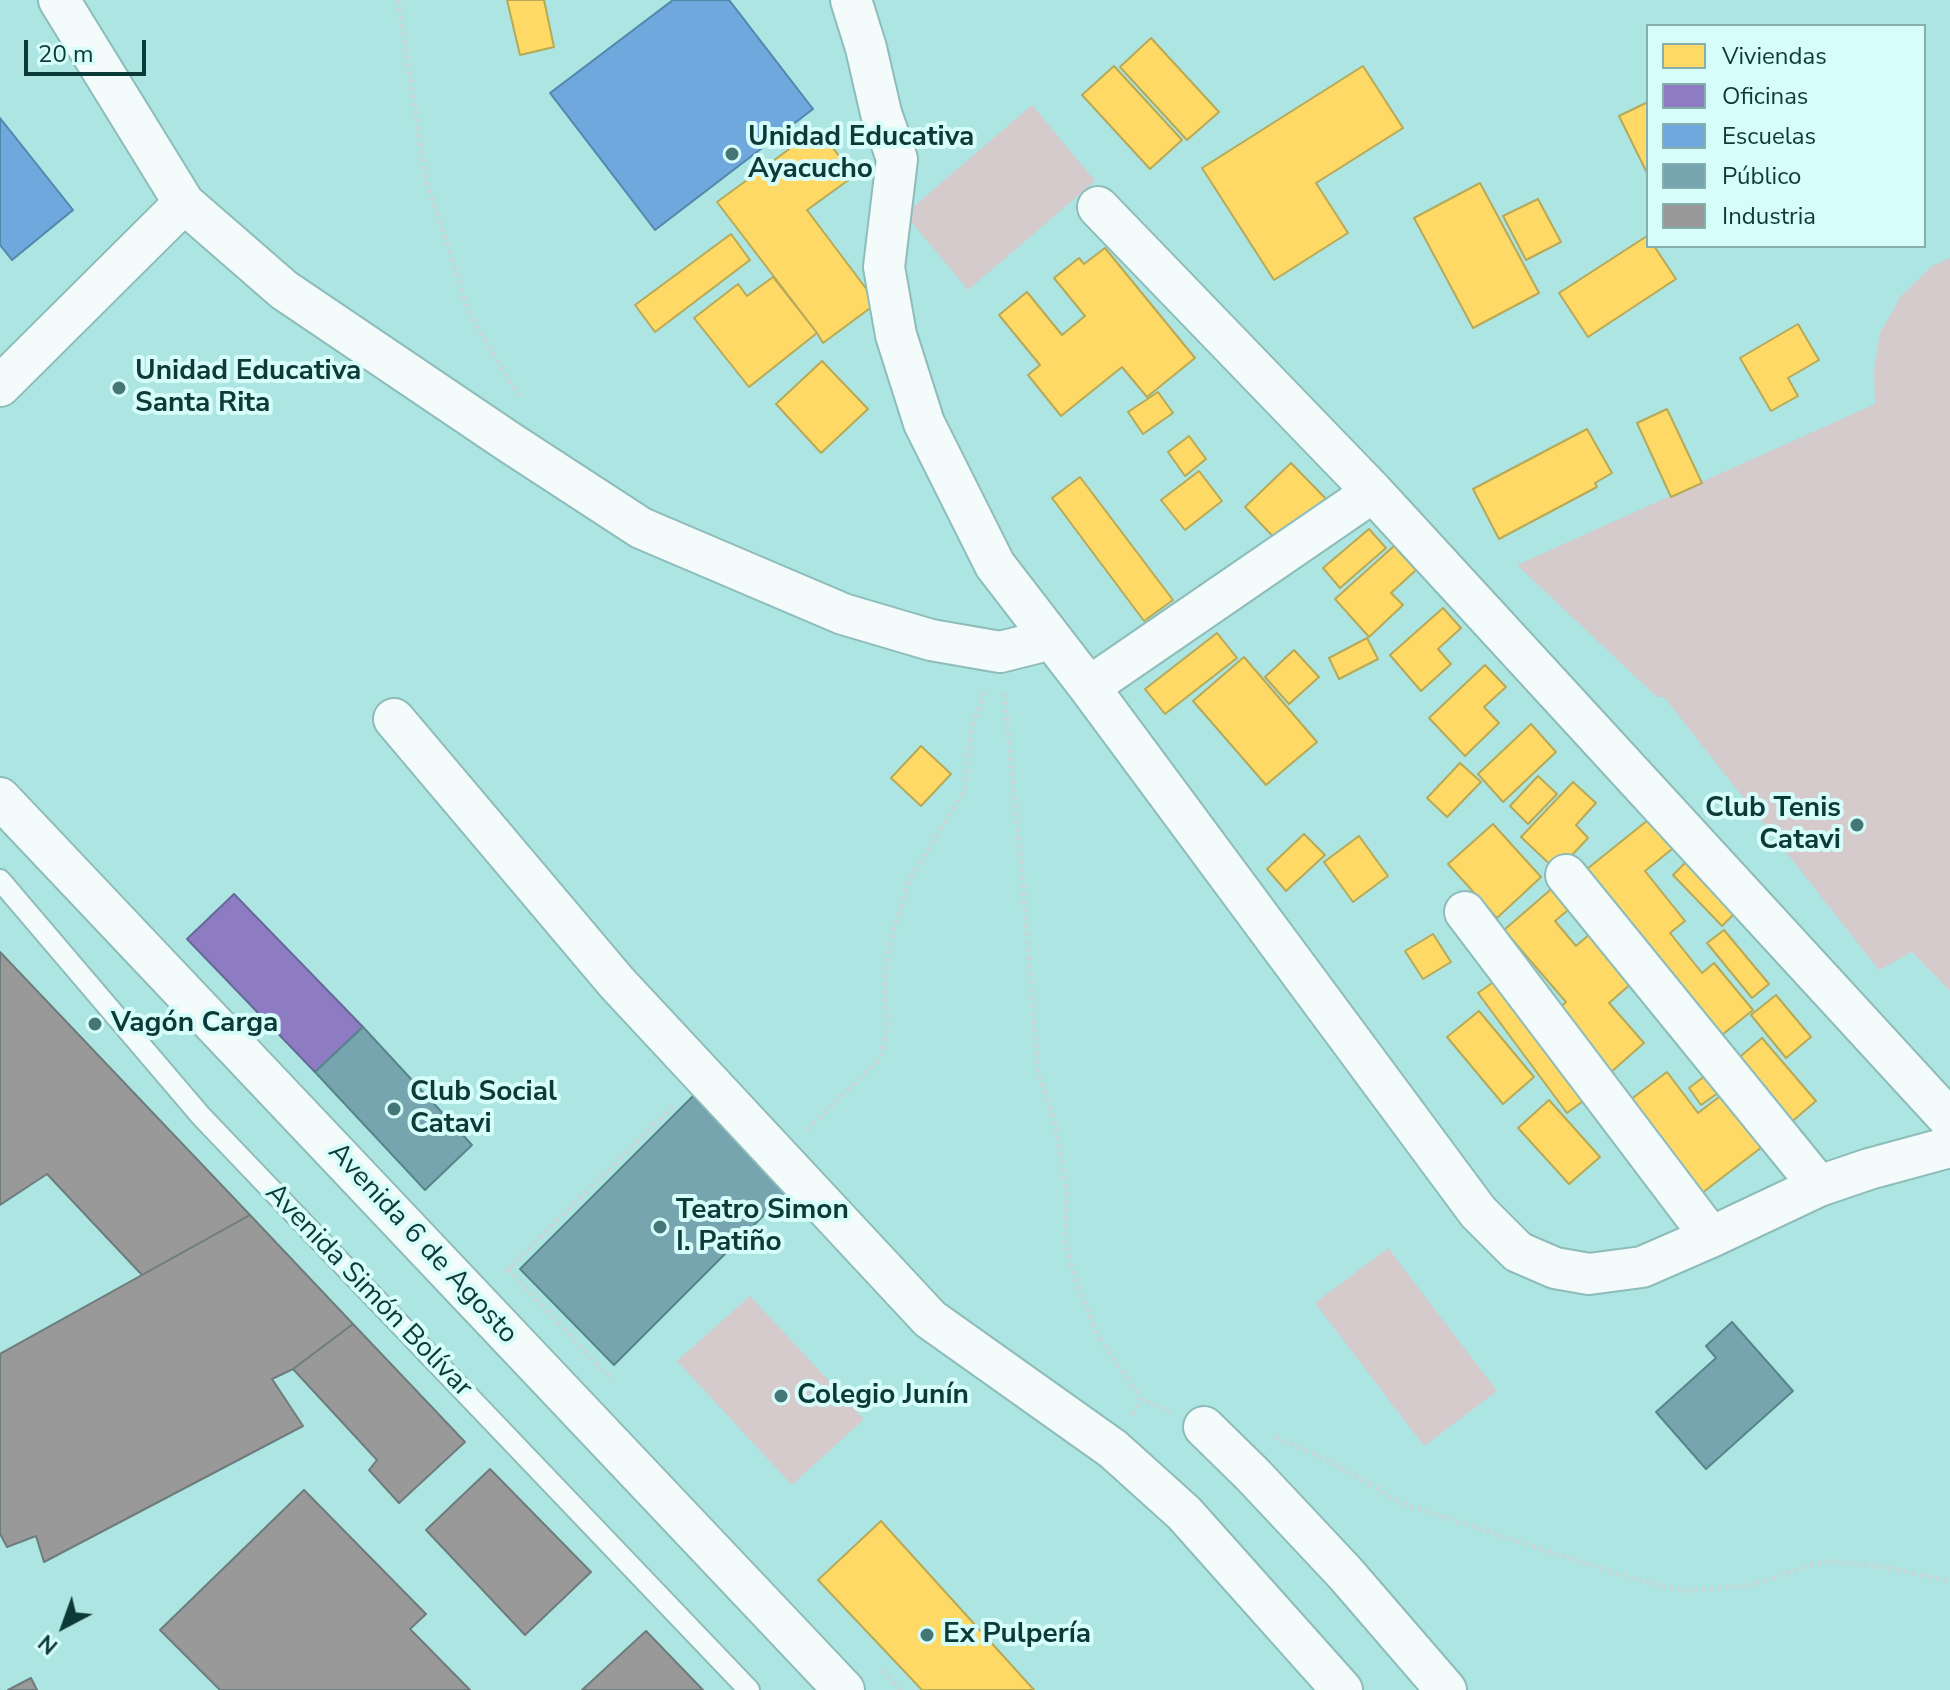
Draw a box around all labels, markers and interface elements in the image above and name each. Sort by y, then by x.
scale bar [28,24,150,74]
legend [1646,24,1926,248]
text: 20 m [38,38,94,70]
text: Viviendas [1722,40,1827,72]
text: Oficinas [1722,80,1808,112]
text: Escuelas [1722,120,1816,152]
place label: Unidad Educativa Ayacucho [748,121,974,187]
marker: Unidad Educativa Ayacucho [723,145,741,163]
text: Público [1722,160,1801,192]
text: Industria [1722,200,1816,232]
place label: Unidad Educativa Santa Rita [135,355,361,421]
marker: Unidad Educativa Santa Rita [110,379,128,397]
place label: Club Tenis Catavi [1705,792,1841,858]
marker: Club Tenis Catavi [1848,816,1866,834]
place label: Vagón Carga [111,1007,278,1041]
marker: Vagón Carga [86,1015,104,1033]
place label: Club Social Catavi [410,1076,557,1142]
marker: Club Social Catavi [385,1100,403,1118]
street label: Avenida 6 de Agosto [320,1136,524,1352]
street label: Avenida Simón Bolívar [257,1177,479,1405]
place label: Teatro Simon I. Patiño [676,1194,849,1260]
marker: Teatro Simon I. Patiño [651,1218,669,1236]
place label: Colegio Junín [797,1379,969,1413]
marker: Colegio Junín [772,1387,790,1405]
north arrow [24,1586,104,1666]
place label: Ex Pulpería [943,1618,1091,1652]
marker: Ex Pulpería [918,1626,936,1644]
text: N [32,1627,64,1661]

